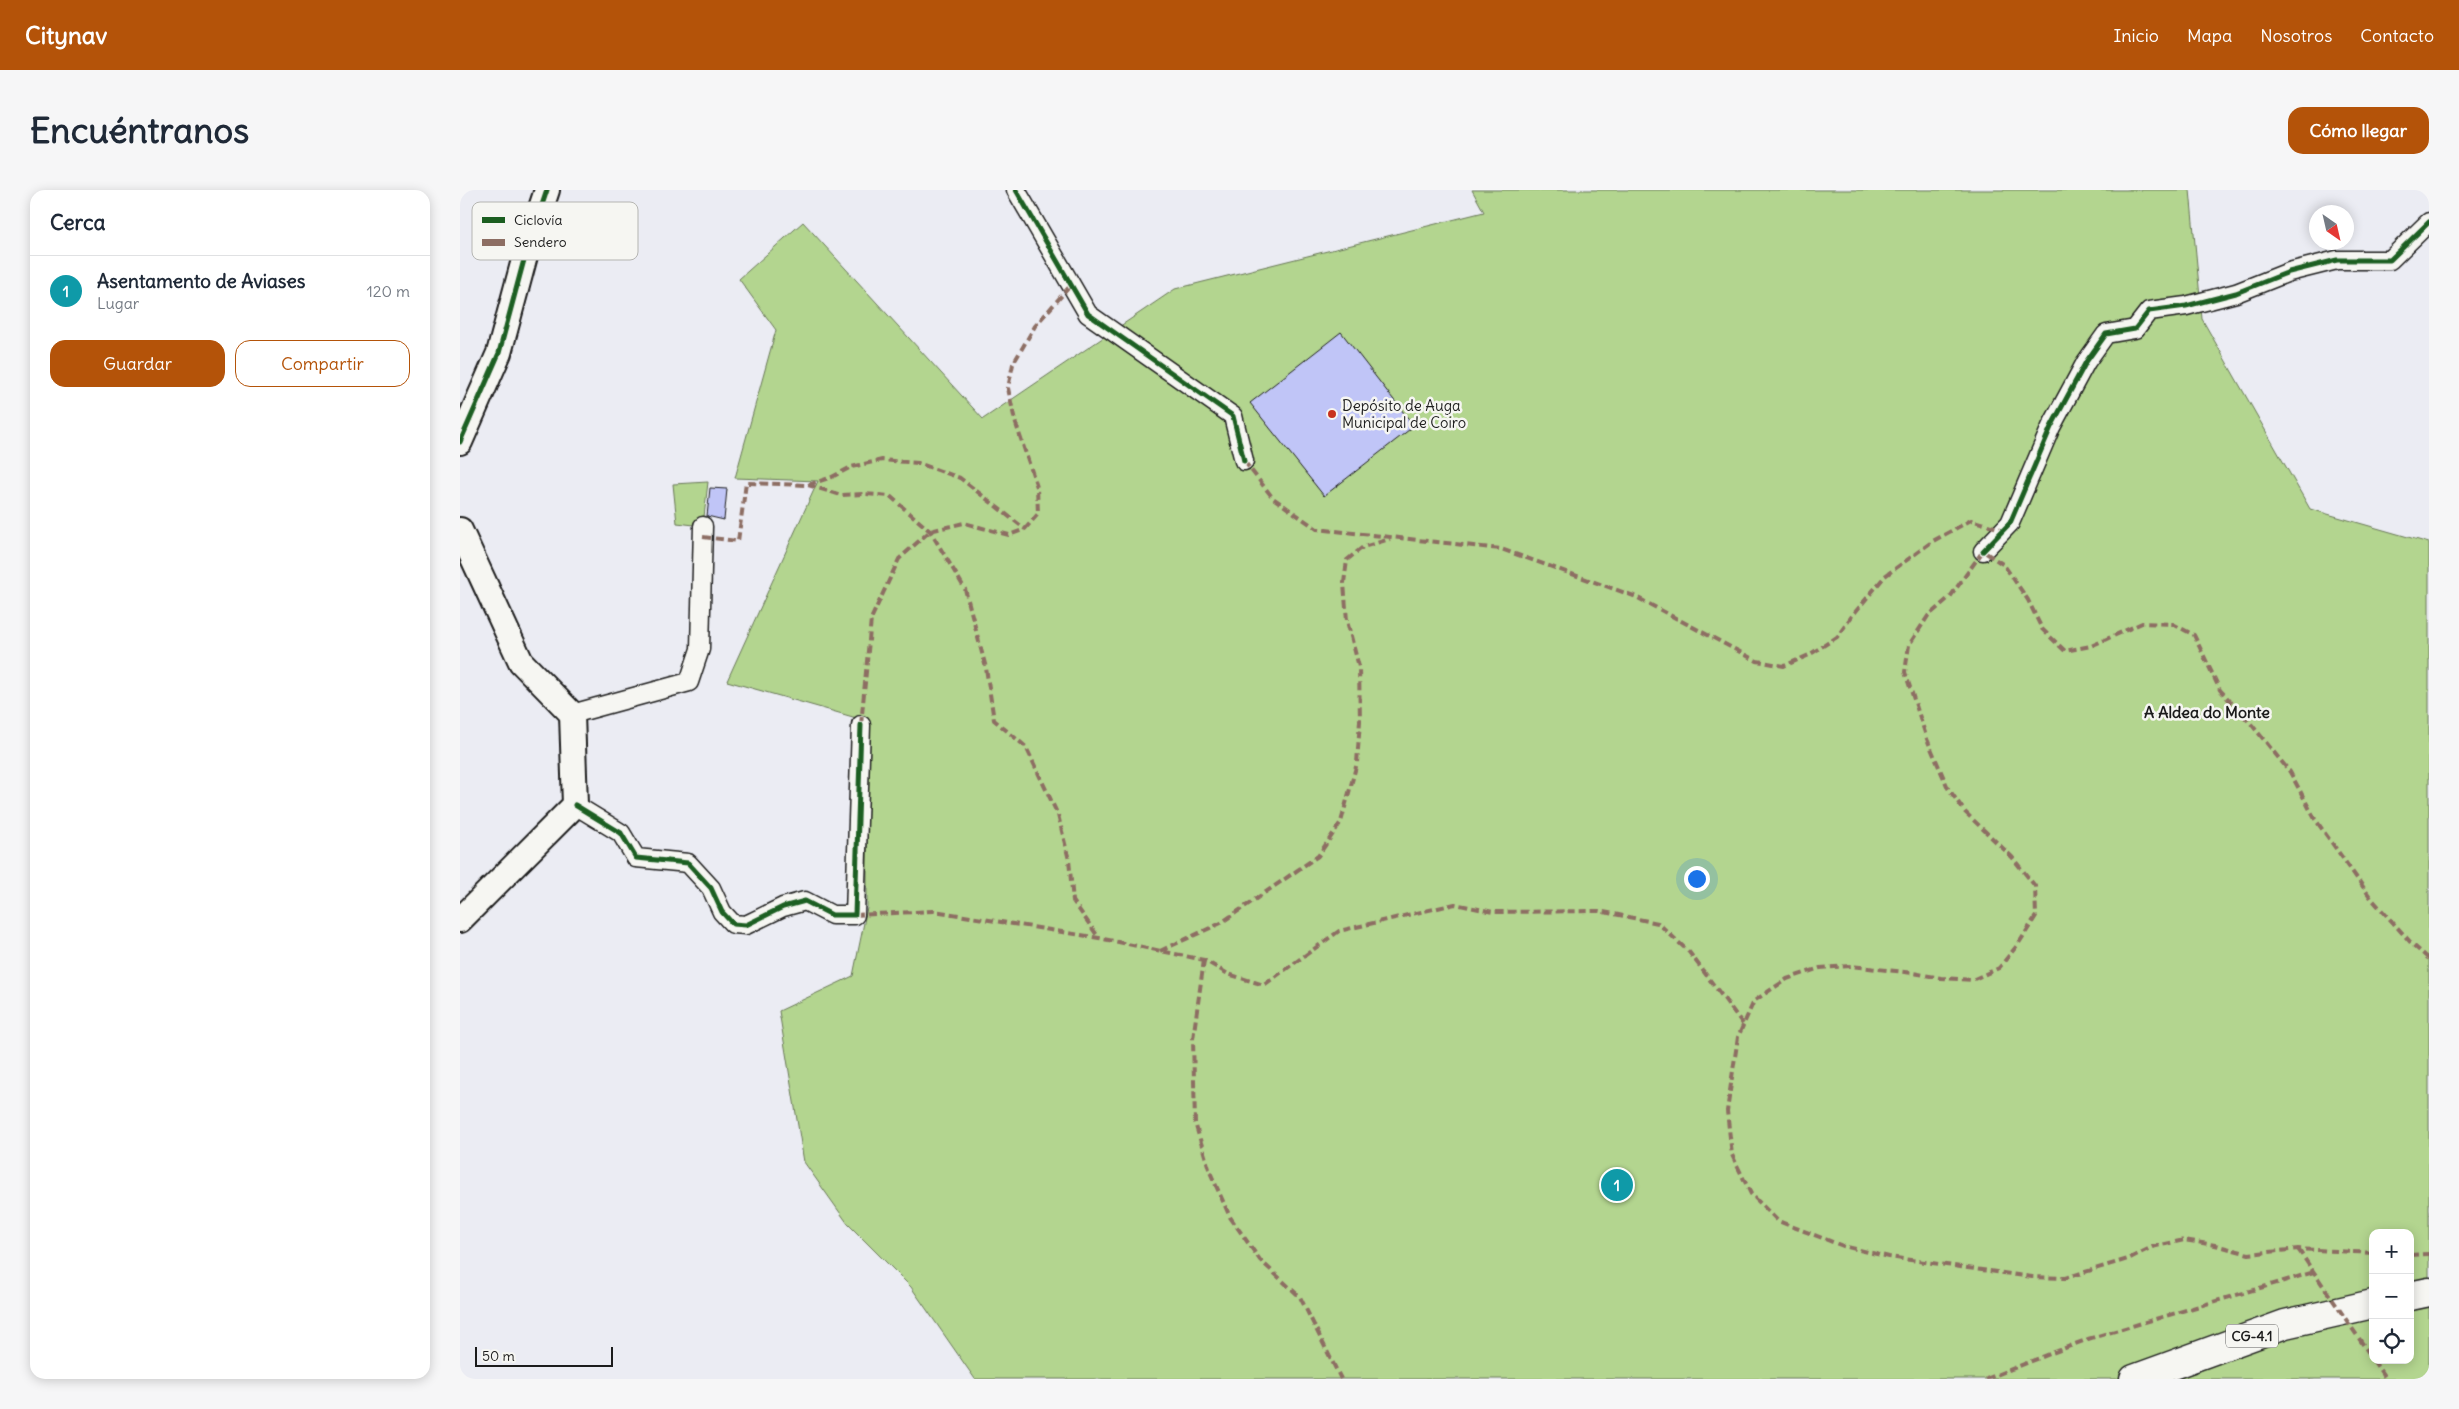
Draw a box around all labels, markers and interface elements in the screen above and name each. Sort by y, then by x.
text: Citynav [25,20,107,50]
text: Inicio [2113,24,2159,47]
text: Mapa [2187,24,2232,47]
text: Nosotros [2260,24,2332,47]
text: Contacto [2360,24,2434,47]
button: Cómo llegar [2288,107,2429,154]
text: Encuéntranos [30,108,249,152]
legend [472,202,638,260]
north arrow [2309,205,2354,250]
text: Cerca [50,209,105,236]
text: Ciclovía [514,211,562,229]
text: Sendero [514,233,567,251]
text: Asentamento de Aviases [97,269,305,293]
text: 1 [63,281,69,301]
text: 120 m [367,281,410,301]
text: Lugar [97,293,139,313]
button: Guardar [50,340,225,387]
button: Compartir [235,340,410,387]
place label: Depósito de Auga Municipal de Coiro [1342,396,1466,432]
marker: Depósito de Auga Municipal de Coiro [1326,408,1338,420]
district label: A Aldea do Monte [2144,702,2270,722]
your location [1684,866,1710,892]
pin: 1 [1601,1166,1633,1204]
map controls [2369,1229,2414,1364]
button: + [2369,1229,2414,1274]
button: − [2369,1274,2414,1319]
button: locate [2369,1319,2414,1364]
road number: CG-4.1 [2226,1324,2278,1348]
scale bar [475,1344,612,1367]
text: 50 m [482,1347,515,1365]

